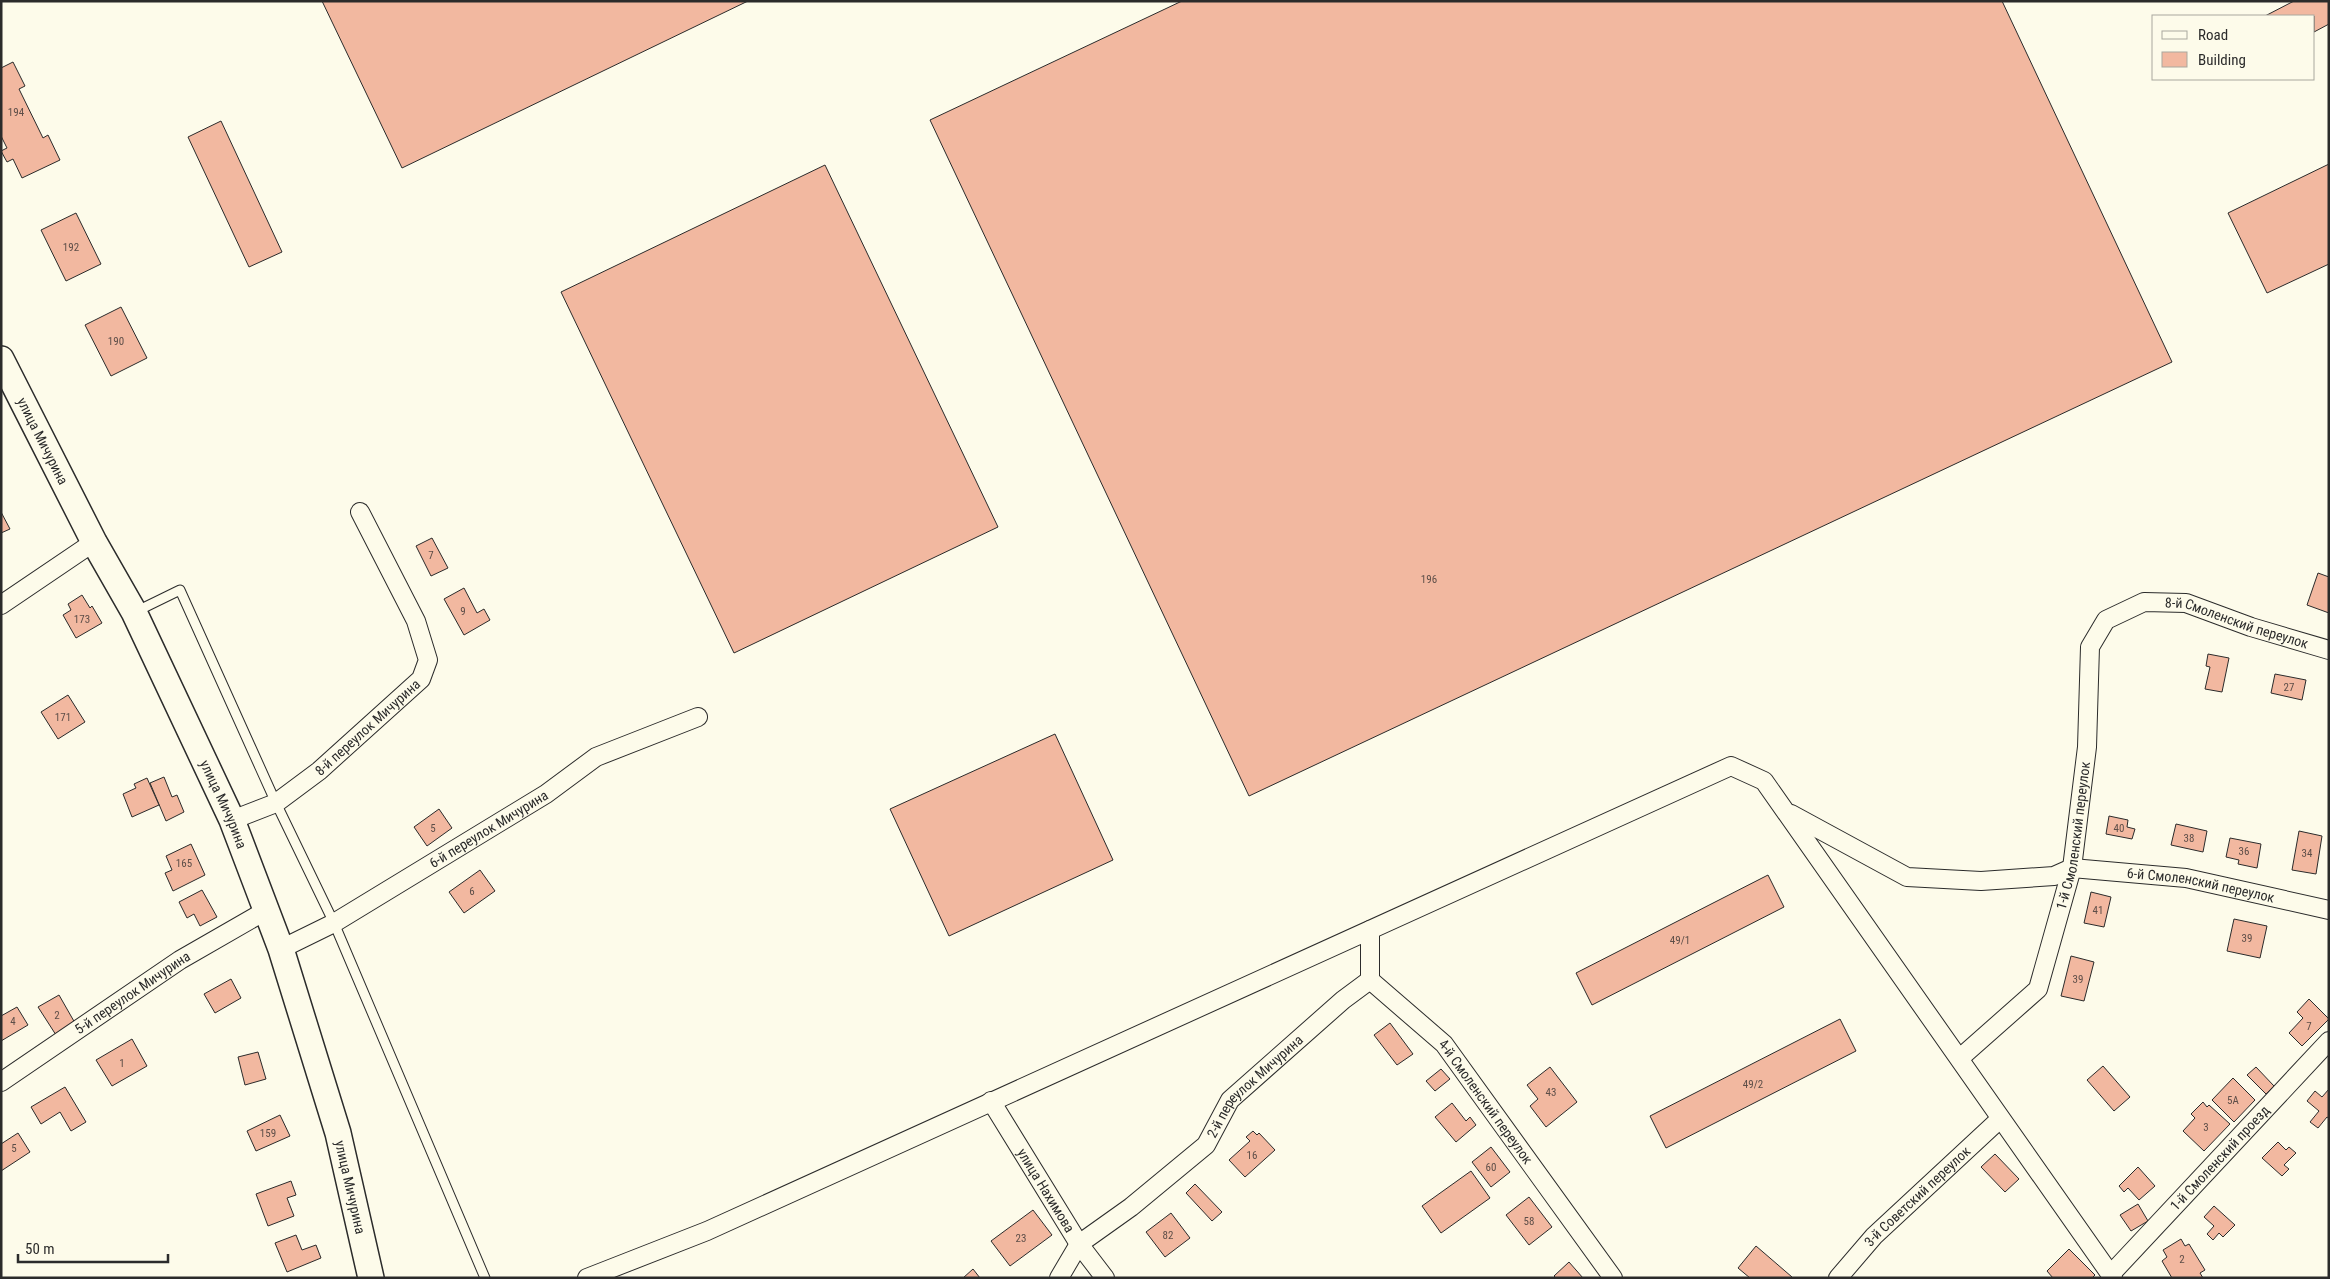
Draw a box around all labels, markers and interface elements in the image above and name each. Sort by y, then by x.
legend [2152,15,2315,80]
text: Road [2198,26,2228,44]
text: Building [2198,51,2246,69]
house number: 194 [8,106,25,119]
house number: 192 [63,241,79,254]
house number: 190 [108,335,124,348]
street label: улица Мичурина [14,395,71,487]
house number: 7 [428,549,434,562]
house number: 196 [1421,573,1437,586]
street label: 8-й Смоленский переулок [2165,594,2310,652]
house number: 9 [460,605,466,618]
house number: 173 [74,613,90,626]
street label: 8-й переулок Мичурина [312,676,423,779]
house number: 27 [2284,681,2294,694]
house number: 171 [55,711,71,724]
street label: улица Мичурина [197,757,250,851]
street label: 1-й Смоленский переулок [2053,760,2093,911]
street label: 6-й переулок Мичурина [426,787,551,871]
house number: 5 [430,822,436,835]
house number: 40 [2114,822,2124,835]
house number: 38 [2184,832,2194,845]
house number: 36 [2239,845,2249,858]
house number: 34 [2302,847,2313,860]
house number: 165 [176,857,192,870]
street label: 6-й Смоленский переулок [2126,865,2276,906]
house number: 6 [469,885,475,898]
house number: 41 [2093,904,2103,917]
house number: 39 [2242,932,2252,945]
house number: 49/1 [1670,934,1690,947]
street label: 5-й переулок Мичурина [72,948,193,1037]
house number: 39 [2073,973,2083,986]
house number: 2 [54,1009,60,1022]
house number: 4 [10,1015,16,1028]
house number: 7 [2306,1020,2312,1033]
street label: 2-й переулок Мичурина [1203,1032,1306,1140]
street label: 4-й Смоленский переулок [1436,1036,1536,1167]
house number: 1 [119,1057,125,1070]
house number: 49/2 [1743,1078,1763,1091]
house number: 43 [1546,1086,1556,1099]
house number: 5А [2227,1094,2240,1107]
street label: 1-й Смоленский проезд [2167,1102,2273,1214]
house number: 3 [2203,1121,2209,1134]
house number: 159 [260,1127,276,1140]
street label: улица Мичурина [332,1139,369,1235]
house number: 5 [11,1142,17,1155]
street label: 3-й Советский переулок [1861,1143,1974,1249]
street label: улица Нахимова [1014,1145,1078,1235]
house number: 16 [1247,1149,1257,1162]
house number: 60 [1486,1161,1496,1174]
house number: 58 [1524,1215,1534,1228]
house number: 82 [1163,1229,1173,1242]
scale bar [18,1232,168,1264]
house number: 23 [1016,1232,1026,1245]
text: 50 m [25,1240,55,1258]
house number: 2 [2179,1253,2185,1266]

